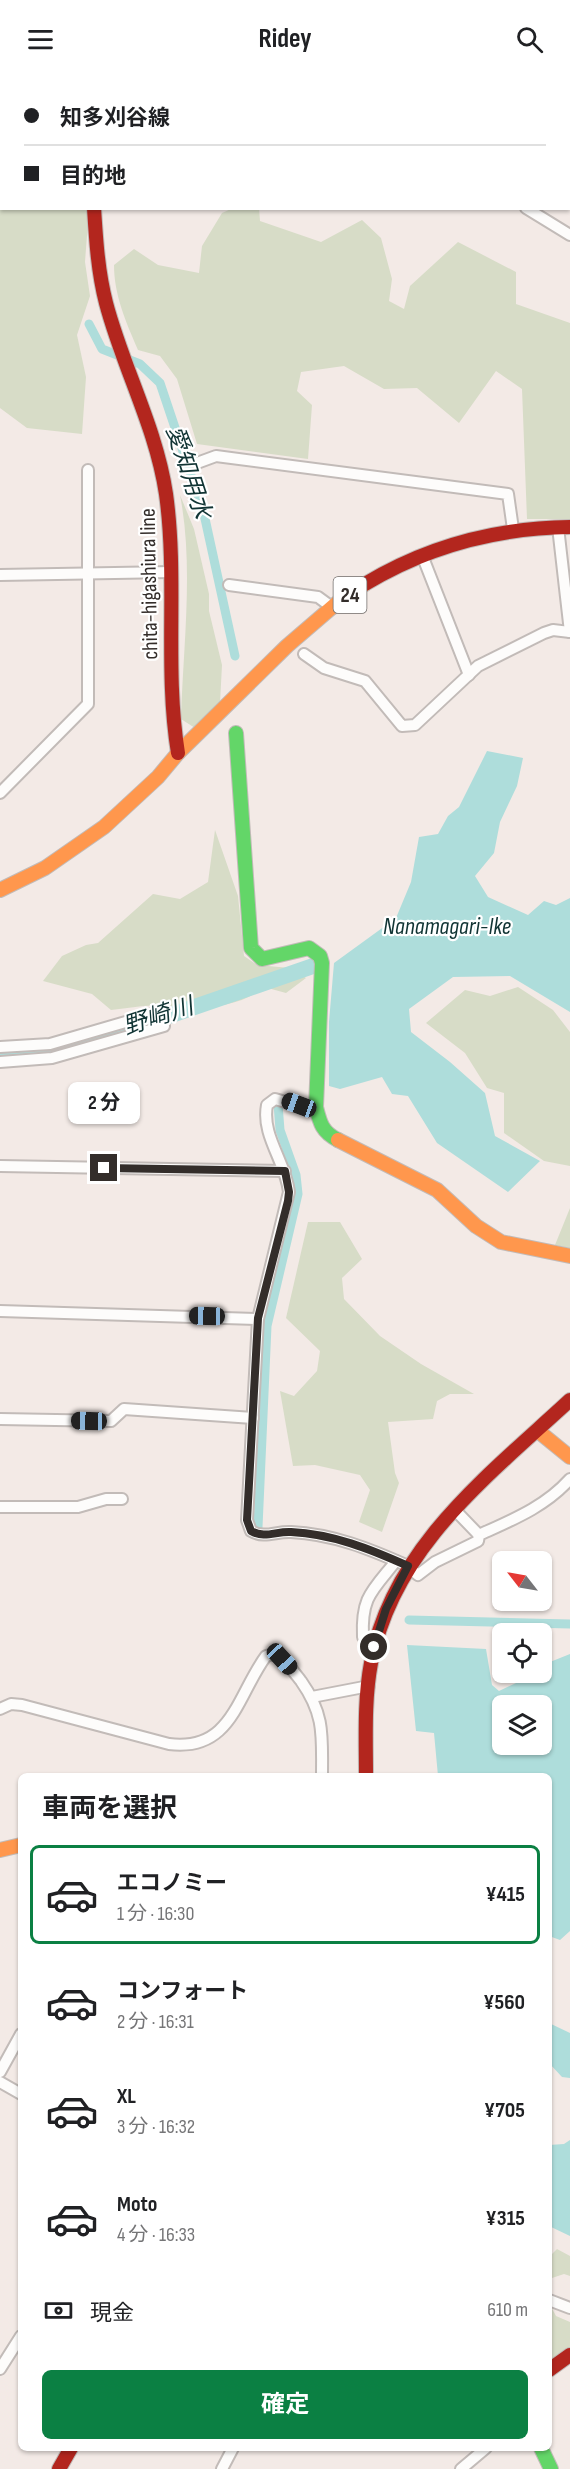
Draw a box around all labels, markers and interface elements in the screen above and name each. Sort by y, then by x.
icon: menu [24,23,57,56]
text: Ridey [258,23,312,55]
icon: search [513,23,546,56]
text: 知多刈谷線 [60,105,170,132]
text: 目的地 [60,163,126,190]
water label: 愛知用水 [160,422,218,525]
street label: chita-higashiura line [135,508,164,660]
road number: 24 [334,577,366,613]
water label: Nanamagari-Ike [383,912,511,941]
water label: 野崎川 [119,991,200,1041]
callout: 2 分 [68,1081,140,1123]
car [279,1090,319,1120]
text: 2 分 [88,1091,120,1115]
route end [90,1154,117,1181]
car [189,1307,225,1325]
car [71,1412,107,1430]
north arrow [492,1551,552,1611]
map controls [492,1551,552,1755]
button: locate [492,1623,552,1683]
route start [360,1633,387,1660]
car [263,1640,301,1678]
button: layers [492,1695,552,1755]
text: 車両を選択 [42,1793,177,1825]
icon: car [45,1868,99,1922]
text: エコノミー [117,1870,227,1897]
text: ¥415 [485,1881,525,1908]
text: 1 分 · 16:30 [117,1902,194,1926]
icon: car [45,1976,99,2030]
text: コンフォート [117,1978,248,2005]
text: ¥560 [483,1989,525,2016]
text: 2 分 · 16:31 [117,2010,194,2034]
text: XL [117,2083,136,2110]
icon: car [45,2084,99,2138]
text: ¥705 [484,2097,525,2124]
text: 3 分 · 16:32 [117,2115,195,2139]
text: Moto [117,2191,157,2218]
icon: car [45,2192,99,2246]
text: ¥315 [486,2205,525,2232]
text: 4 分 · 16:33 [117,2223,195,2247]
icon: cash [42,2294,75,2327]
text: 610 m [487,2298,528,2322]
text: 現金 [90,2300,134,2327]
button: 確定 [42,2370,528,2439]

